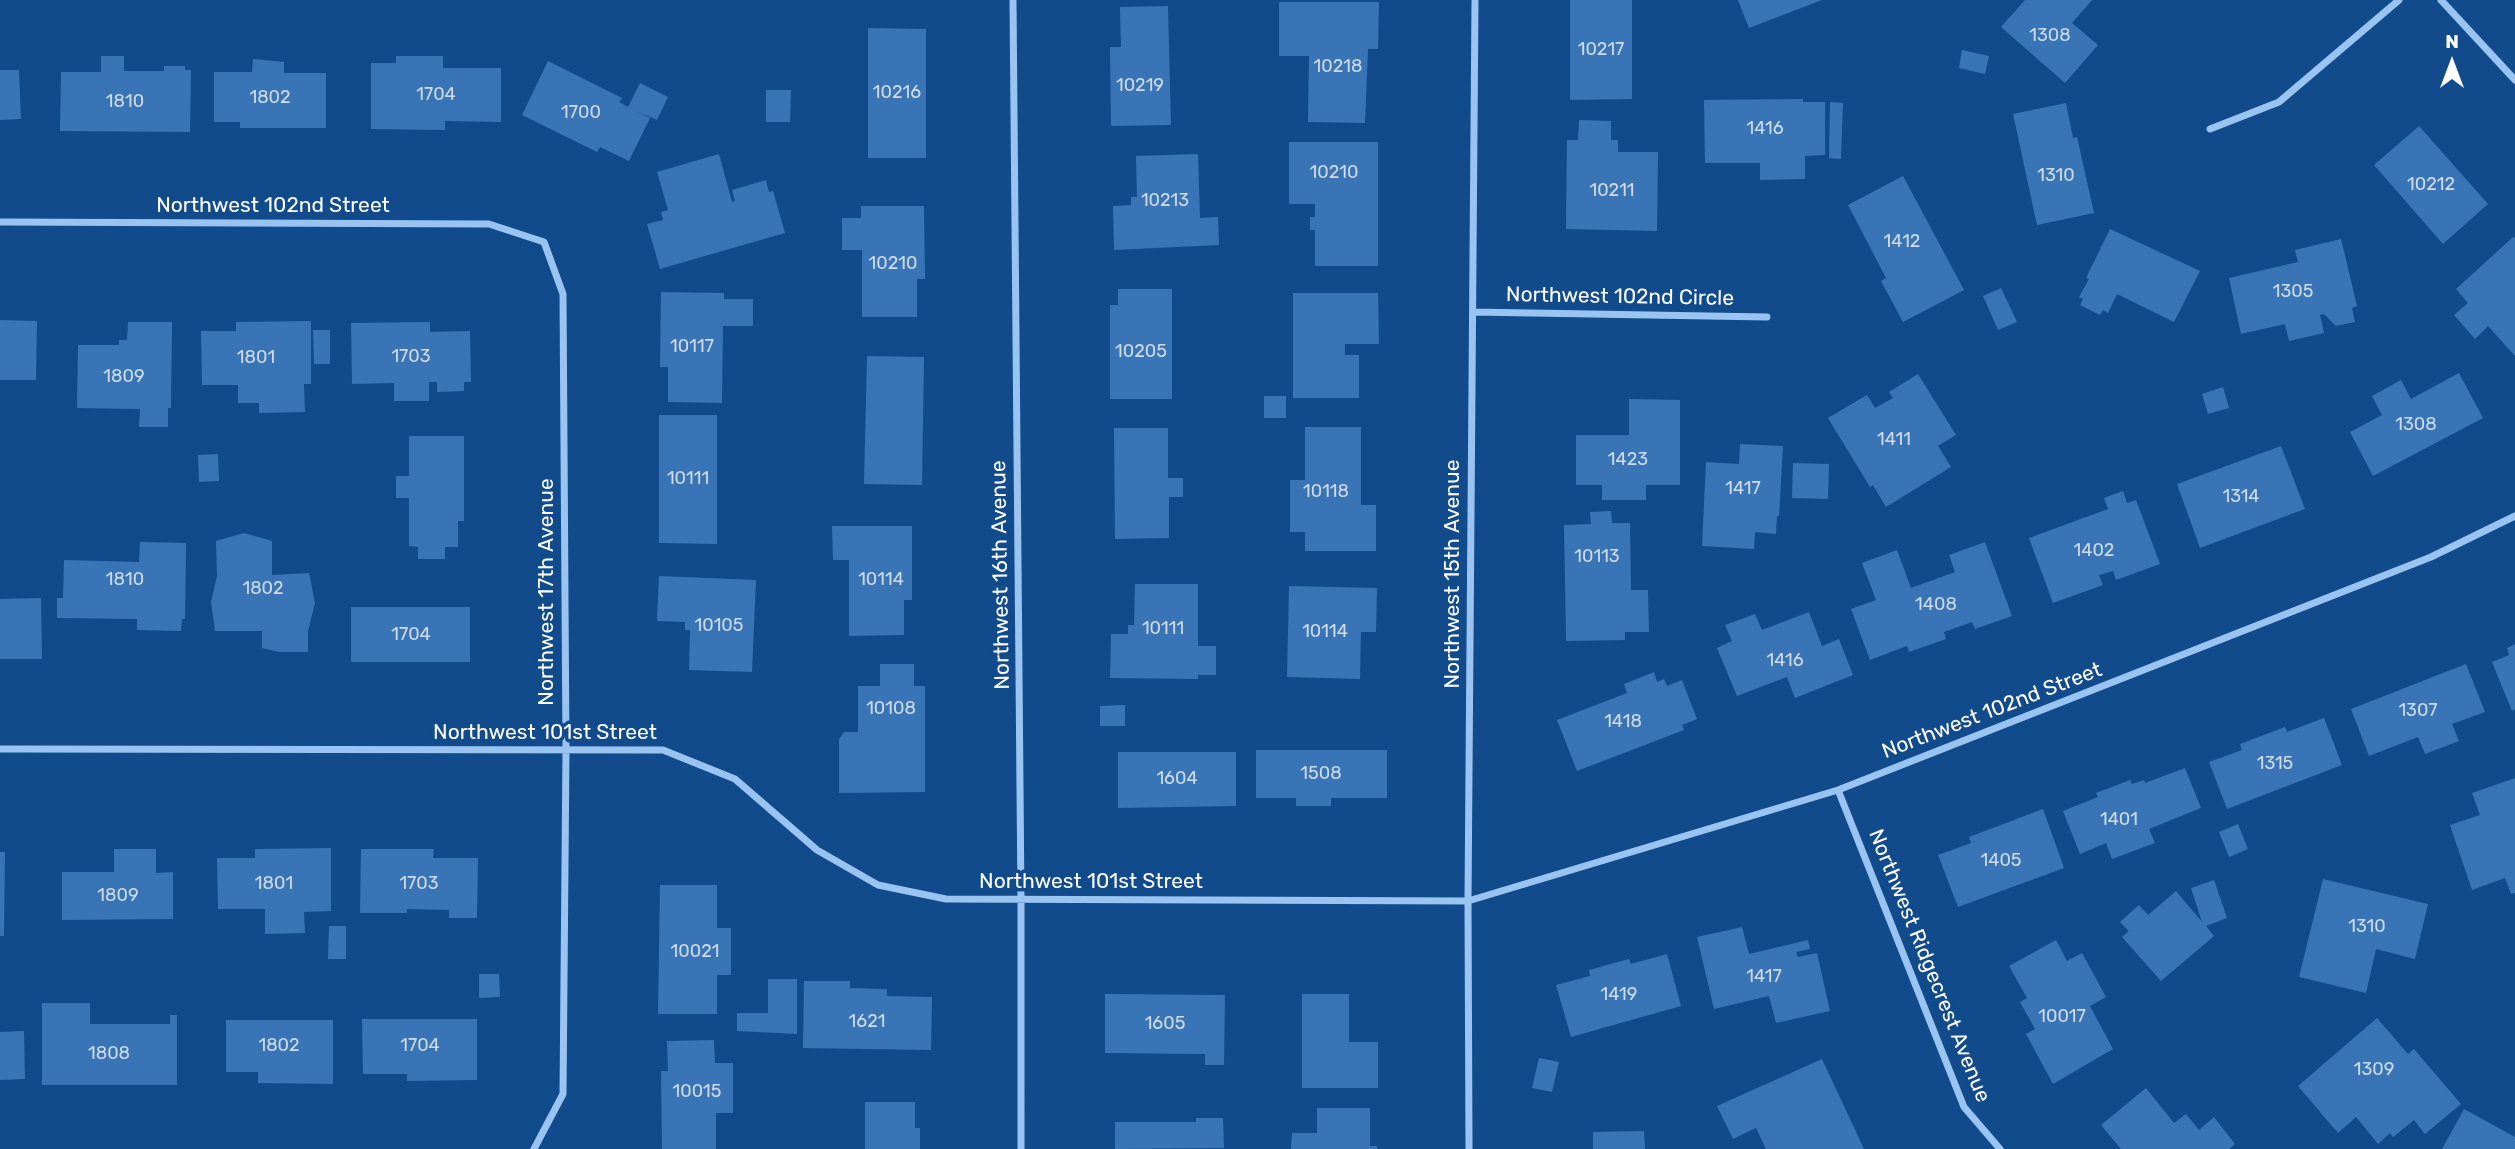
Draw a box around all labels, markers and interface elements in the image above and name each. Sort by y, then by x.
house number: 1308 [2029,25,2071,47]
north arrow [2417,28,2487,98]
text: N [2445,30,2459,53]
house number: 10217 [1578,39,1624,61]
house number: 10218 [1314,56,1362,78]
house number: 10219 [1116,75,1164,97]
house number: 10216 [873,82,921,104]
house number: 1704 [416,84,456,106]
house number: 1802 [249,87,291,109]
house number: 1810 [106,91,144,113]
house number: 1700 [561,102,601,124]
house number: 1416 [1746,118,1784,140]
house number: 10210 [1310,162,1358,184]
house number: 1310 [2037,165,2075,187]
house number: 10212 [2407,174,2455,196]
house number: 10211 [1589,180,1635,202]
house number: 10213 [1141,190,1189,212]
street label: Northwest 102nd Street [156,193,390,219]
house number: 1412 [1884,231,1920,253]
house number: 10210 [869,253,917,275]
house number: 1305 [2273,281,2313,303]
street label: Northwest 102nd Circle [1506,282,1734,312]
house number: 10117 [670,336,714,358]
house number: 10205 [1115,341,1167,363]
house number: 1703 [391,346,431,368]
house number: 1801 [237,347,275,369]
house number: 1809 [103,366,145,388]
house number: 1308 [2395,414,2437,436]
house number: 1411 [1877,429,1911,451]
house number: 1423 [1608,449,1648,471]
street label: Northwest 15th Avenue [1440,459,1466,689]
street label: Northwest 16th Avenue [986,460,1016,690]
house number: 10111 [667,468,709,490]
street label: Northwest 17th Avenue [534,478,560,706]
house number: 1417 [1725,478,1761,500]
house number: 10118 [1303,481,1349,503]
house number: 1314 [2222,486,2260,508]
house number: 1402 [2074,540,2114,562]
house number: 10113 [1574,546,1620,568]
house number: 1810 [106,569,144,591]
house number: 10114 [858,569,904,591]
house number: 1802 [242,578,284,600]
house number: 1408 [1915,594,1957,616]
house number: 10105 [695,615,743,637]
house number: 10111 [1142,618,1184,640]
house number: 10114 [1302,621,1348,643]
house number: 1704 [391,624,431,646]
house number: 1416 [1766,650,1804,672]
street label: Northwest 102nd Street [1878,657,2106,765]
house number: 10108 [866,698,916,720]
house number: 1307 [2398,700,2438,722]
house number: 1418 [1604,711,1642,733]
street label: Northwest 101st Street [433,720,657,746]
house number: 1315 [2257,753,2293,775]
house number: 1508 [1300,763,1342,785]
house number: 1604 [1156,768,1198,790]
house number: 1401 [2100,809,2138,831]
street label: Northwest Ridgecrest Avenue [1863,826,1995,1106]
house number: 1405 [1980,850,2022,872]
street label: Northwest 101st Street [979,869,1203,895]
house number: 1801 [255,873,293,895]
house number: 1703 [399,873,439,895]
house number: 1809 [97,885,139,907]
house number: 1310 [2348,916,2386,938]
house number: 10021 [671,941,719,963]
house number: 1417 [1746,966,1782,988]
house number: 1419 [1601,984,1637,1006]
house number: 10017 [2038,1006,2086,1028]
house number: 1621 [849,1011,885,1033]
house number: 1605 [1145,1013,1185,1035]
house number: 1802 [258,1035,300,1057]
house number: 1704 [400,1035,440,1057]
house number: 1808 [88,1043,130,1065]
house number: 1309 [2354,1059,2394,1081]
house number: 10015 [673,1081,721,1103]

